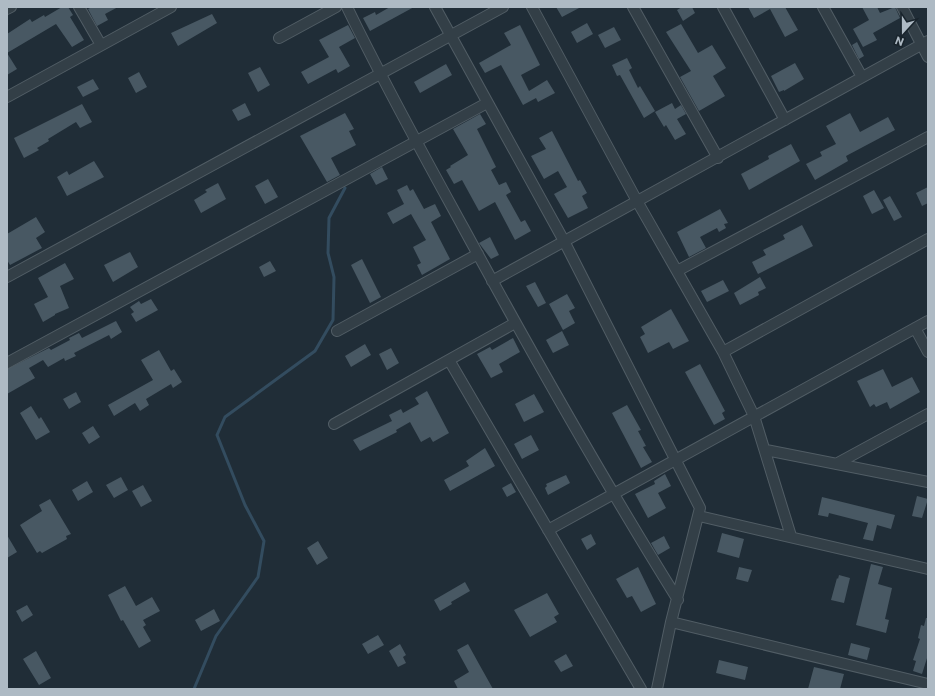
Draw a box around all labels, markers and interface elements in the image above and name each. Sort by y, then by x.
north arrow [883,12,923,52]
text: N [893,34,905,49]

